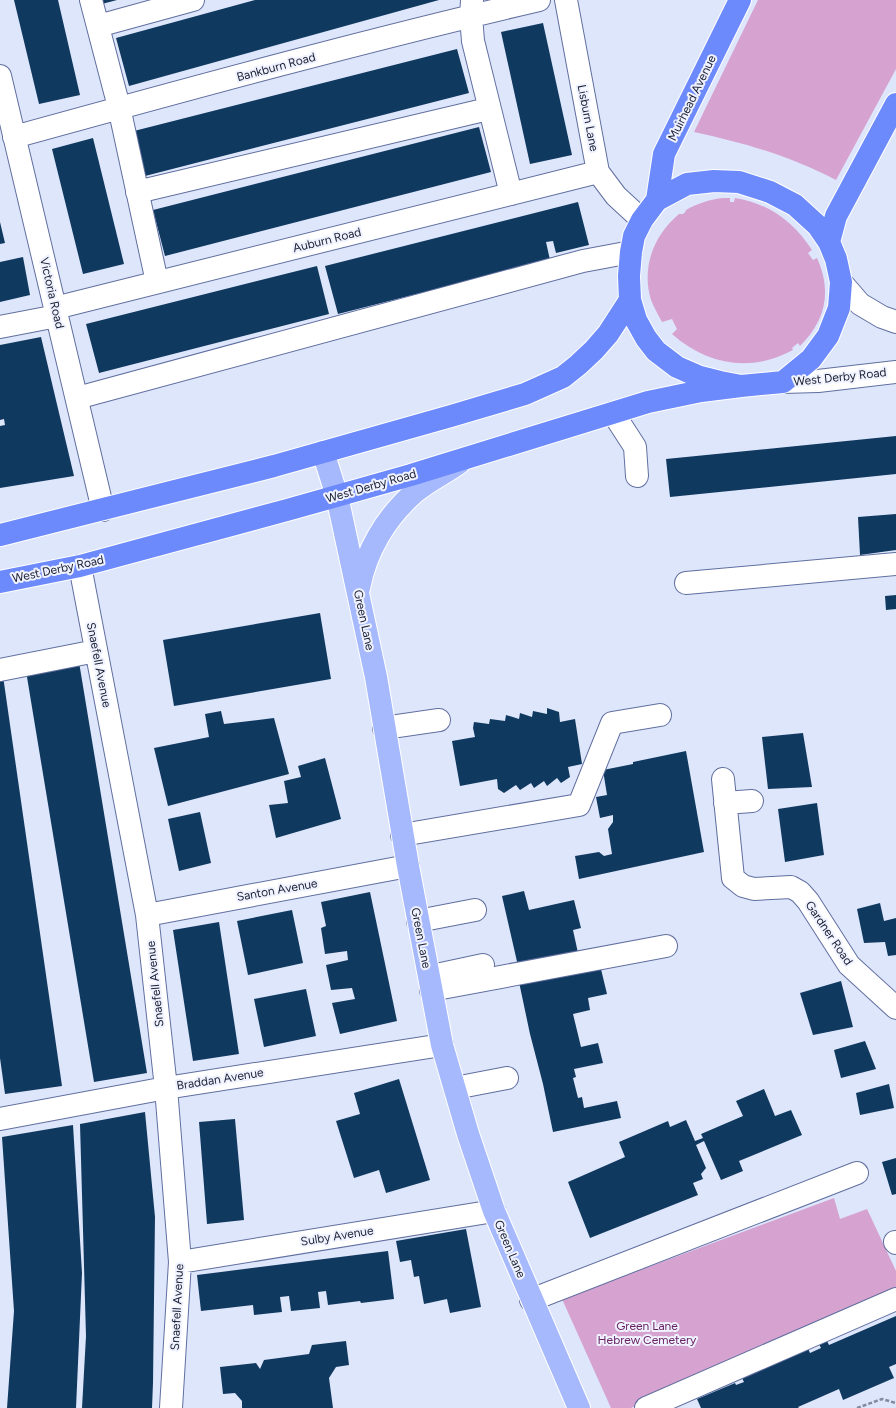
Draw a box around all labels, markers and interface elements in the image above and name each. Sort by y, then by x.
street label: Bankburn Road [235,50,317,84]
street label: Muirhead Avenue [665,52,719,143]
street label: Lisburn Lane [575,83,601,153]
street label: Auburn Road [291,225,363,255]
street label: Victoria Road [37,256,67,330]
street label: West Derby Road [793,365,887,389]
street label: West Derby Road [324,466,418,506]
street label: West Derby Road [11,552,105,586]
street label: Green Lane [351,588,377,652]
street label: Snaefell Avenue [84,621,114,709]
street label: Santon Avenue [235,876,319,904]
street label: Gardner Road [802,898,856,968]
street label: Green Lane [408,906,434,970]
street label: Snaefell Avenue [143,940,166,1028]
street label: Braddan Avenue [175,1065,265,1093]
street label: Green Lane [492,1218,529,1280]
street label: Sulby Avenue [300,1223,375,1249]
street label: Snaefell Avenue [168,1263,186,1351]
park label: Green Lane Hebrew Cemetery [598,1319,697,1347]

